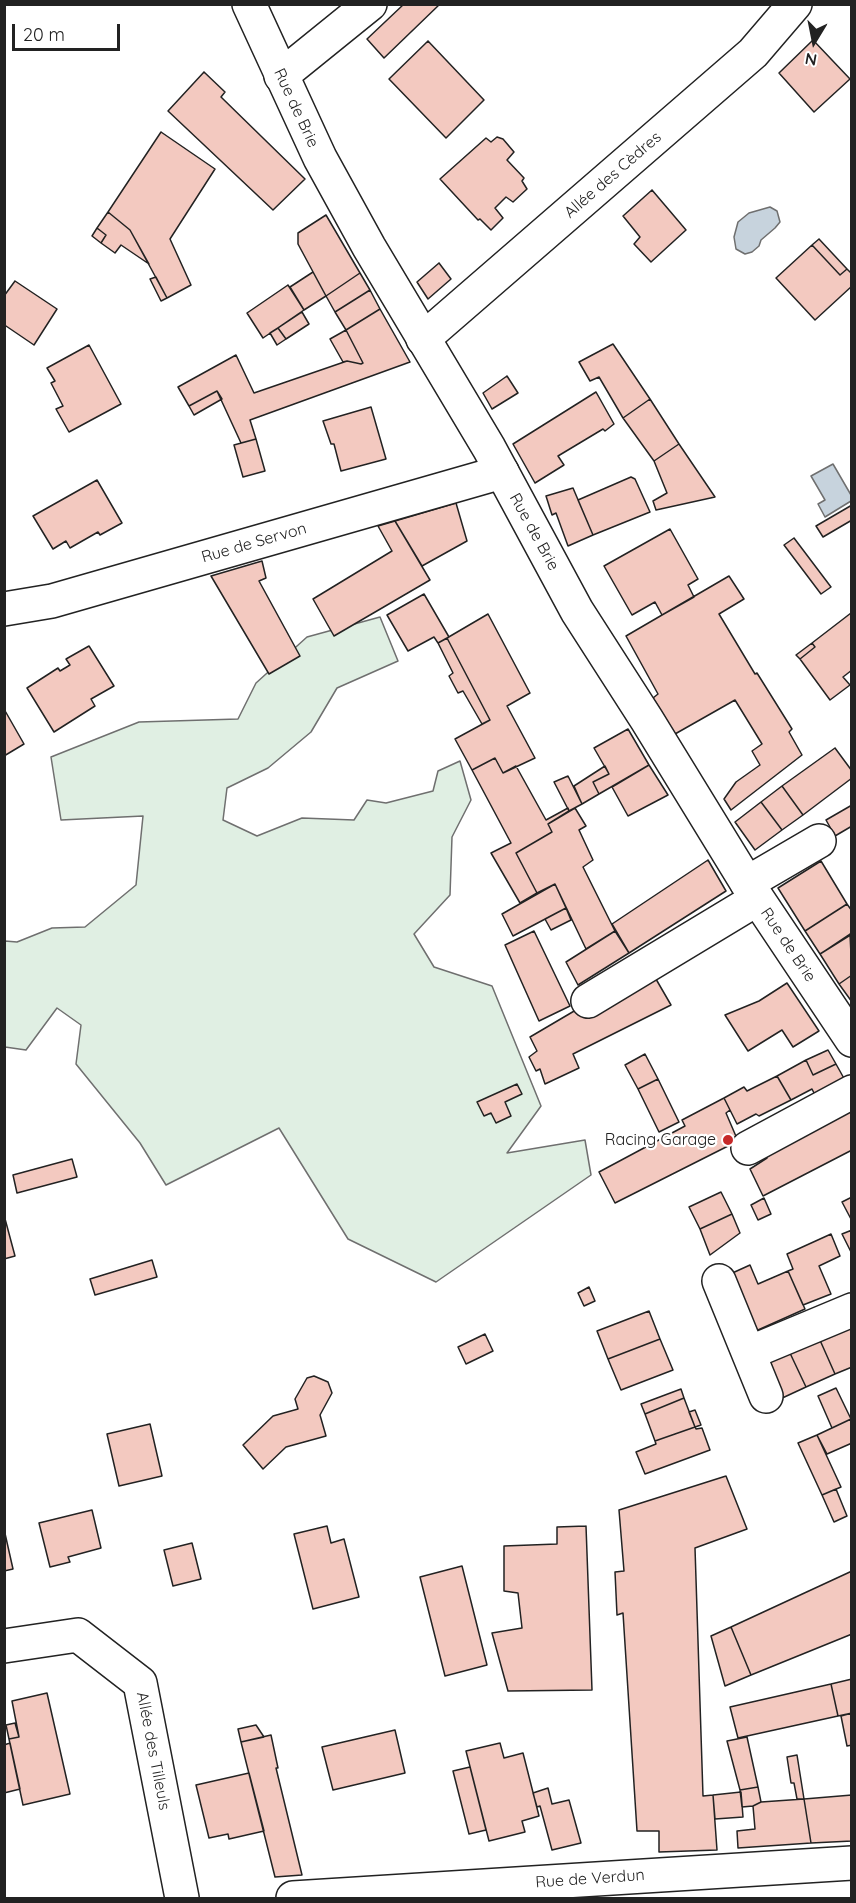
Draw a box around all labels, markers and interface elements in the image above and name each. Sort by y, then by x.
scale bar [15,12,123,50]
north arrow [784,12,844,72]
text: 20 m [23,23,65,46]
text: N [803,49,818,71]
street label: Rue de Brie [269,65,323,151]
street label: Allée des Cèdres [561,128,665,222]
street label: Rue de Brie [505,490,563,574]
street label: Rue de Servon [199,519,309,567]
street label: Rue de Brie [756,904,820,986]
place label: Racing Garage [605,1130,716,1150]
marker: Racing Garage [721,1133,735,1147]
street label: Allée des Tilleuls [132,1690,174,1812]
street label: Rue de Verdun [535,1866,645,1892]

